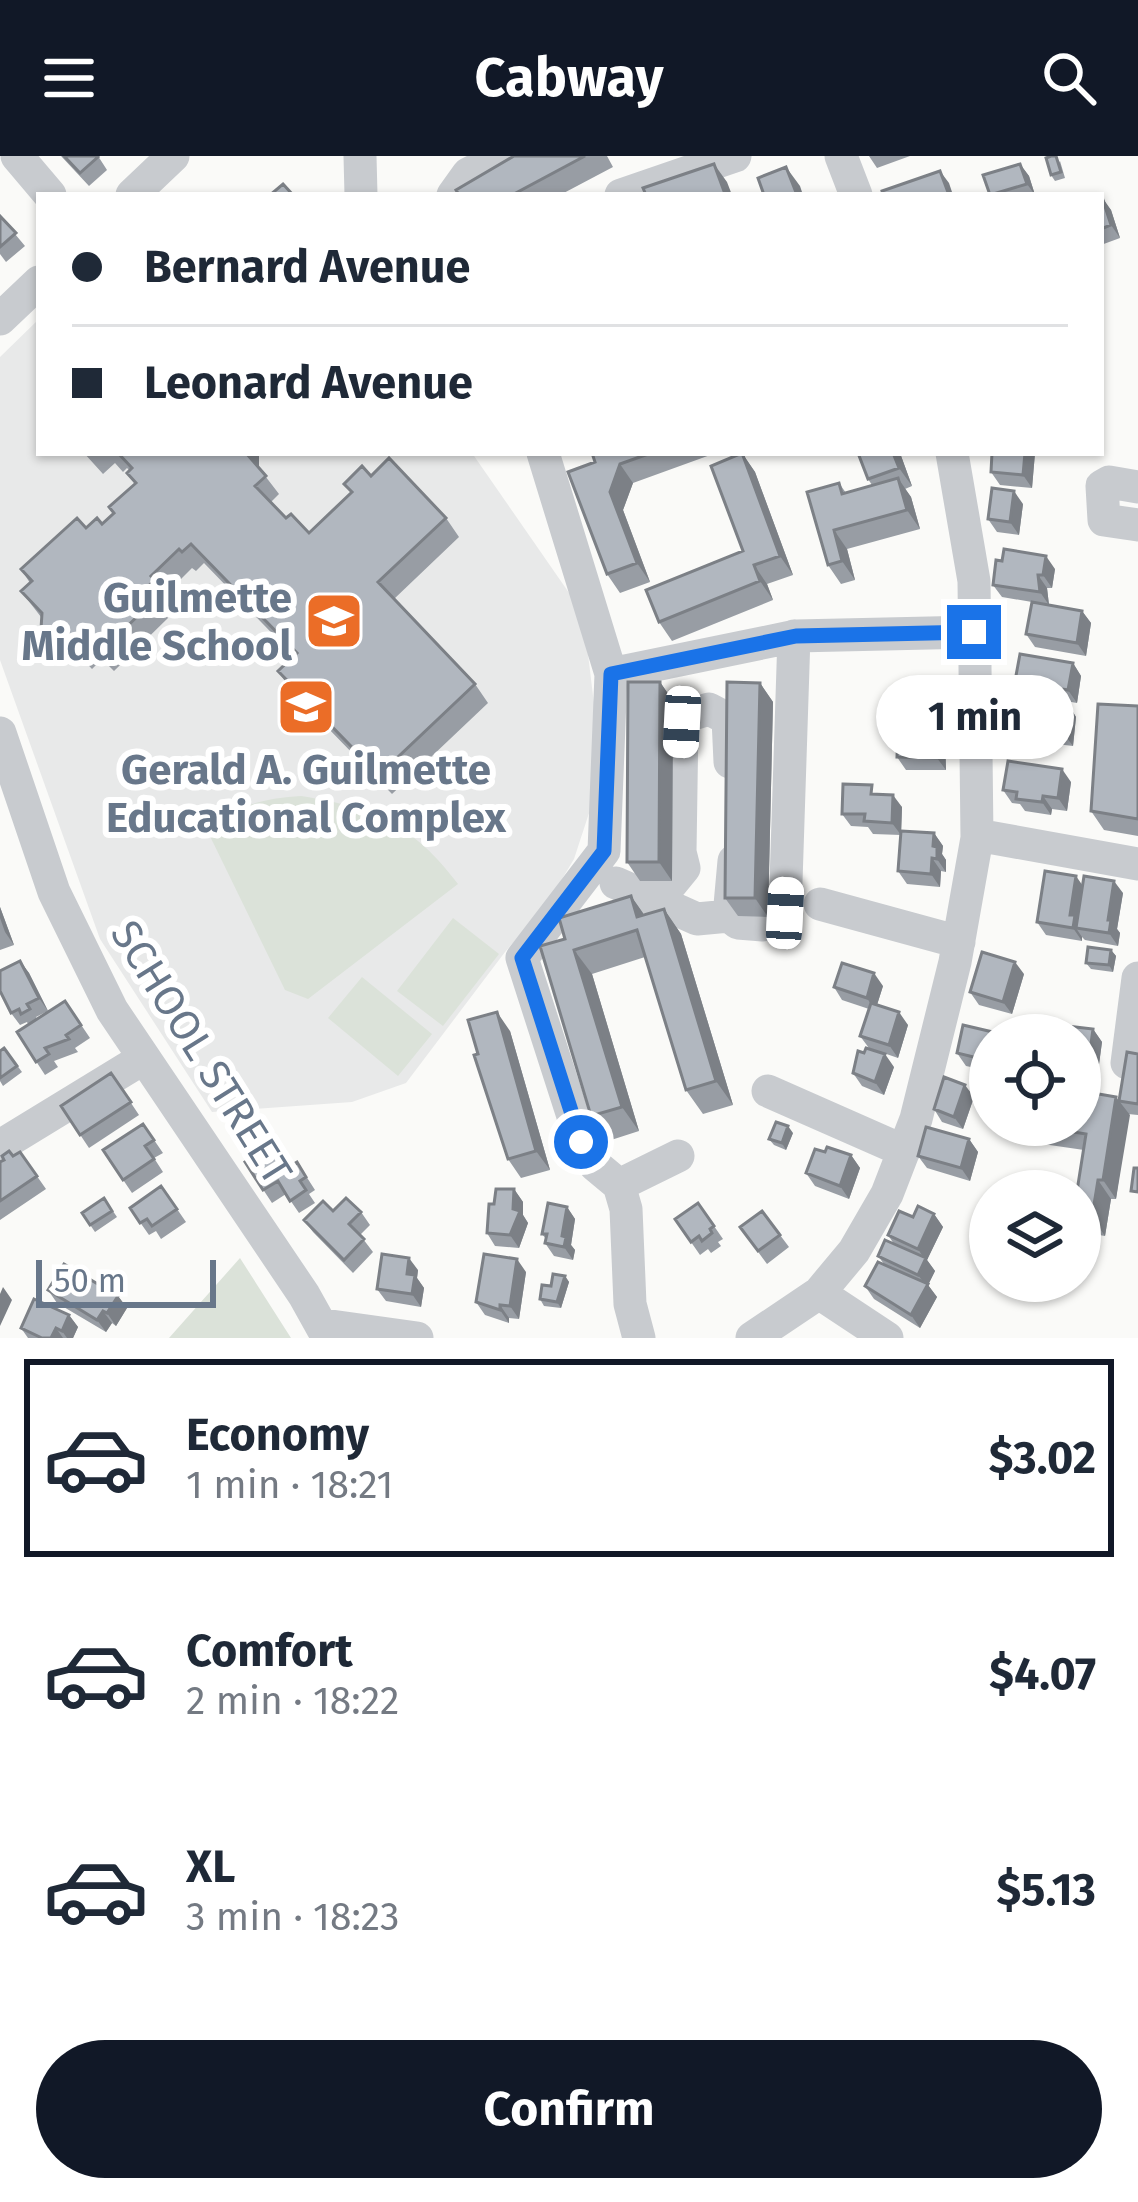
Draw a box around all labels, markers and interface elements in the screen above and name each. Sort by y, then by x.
icon: menu [36,45,102,111]
icon: search [1036,45,1102,111]
text: Cabway [475,46,663,110]
text: Bernard Avenue [144,240,470,294]
text: Leonard Avenue [144,356,473,410]
place label: Guilmette Middle School [21,573,293,671]
school or university icon: Guilmette Middle School [303,590,365,652]
route end [947,605,1001,659]
callout: 1 min [875,674,1073,758]
school or university icon: Gerald A. Guilmette Educational Complex [275,676,337,738]
car [662,685,702,759]
text: 1 min [928,694,1022,740]
place label: Gerald A. Guilmette Educational Complex [106,745,506,843]
car [765,876,805,950]
street label: SCHOOL STREET [100,912,302,1194]
map controls [969,1014,1101,1302]
button: locate [969,1014,1101,1146]
route start [554,1115,608,1169]
button: layers [969,1170,1101,1302]
scale bar [36,1254,216,1307]
text: 50 m [54,1261,126,1301]
icon: car [42,1404,150,1512]
text: Economy [186,1408,369,1462]
text: $3.02 [989,1431,1096,1485]
text: 1 min · 18:21 [186,1462,393,1508]
icon: car [42,1620,150,1728]
text: Comfort [186,1624,353,1678]
text: $4.07 [989,1647,1096,1701]
text: 2 min · 18:22 [186,1678,399,1724]
icon: car [42,1836,150,1944]
text: XL [186,1840,235,1894]
text: $5.13 [997,1863,1096,1917]
text: 3 min · 18:23 [186,1894,399,1940]
button: Confirm [36,2040,1102,2178]

